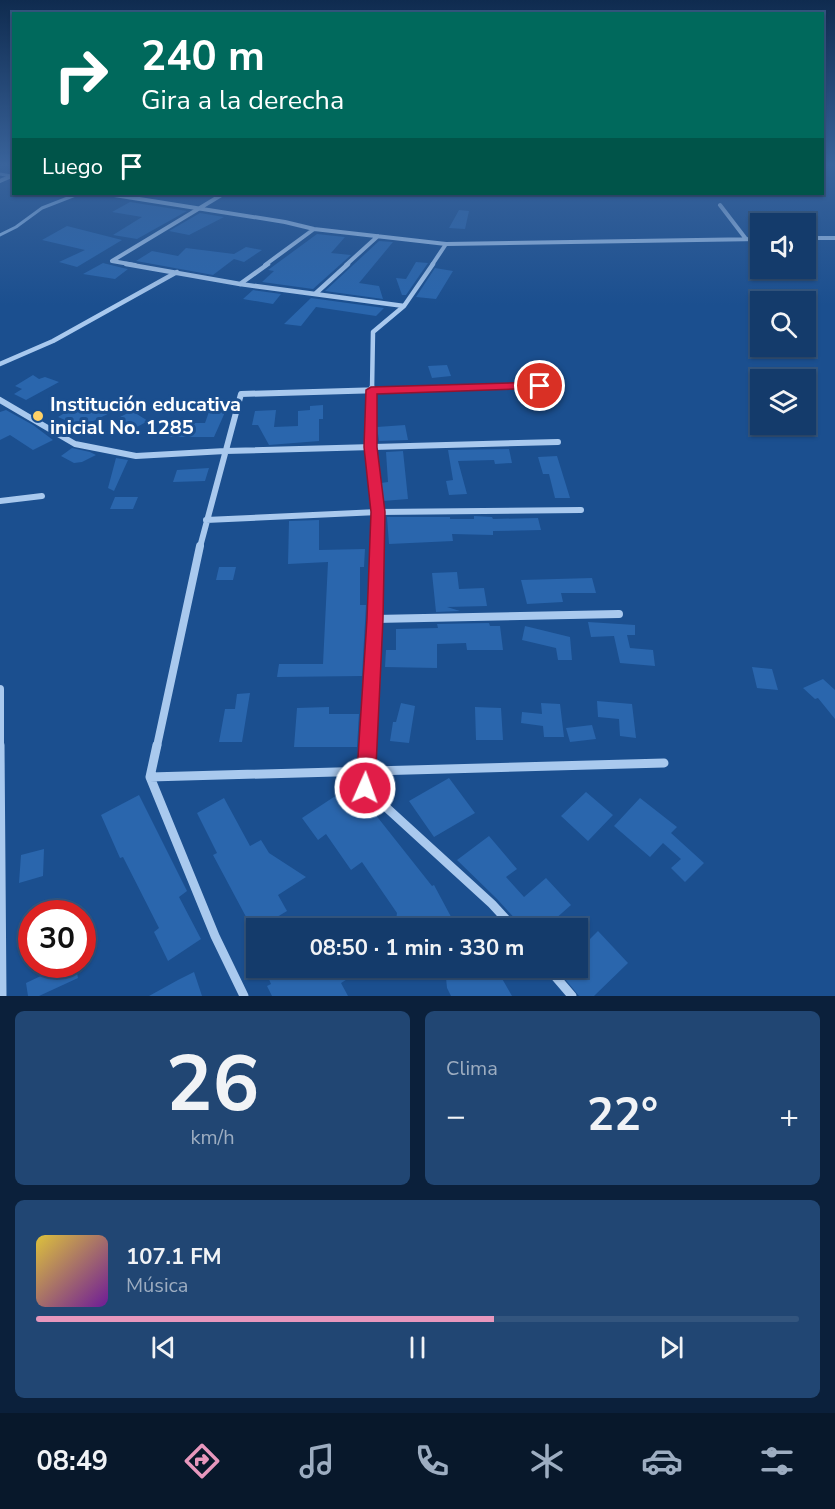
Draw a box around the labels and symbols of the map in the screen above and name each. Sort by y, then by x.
pin [514,360,565,411]
place label: Institución educativa inicial No. 1285 [50,391,241,441]
marker: Institución educativa inicial No. 1285 [31,409,45,423]
position arrow [333,756,397,820]
speed limit sign: 30 [18,900,96,978]

